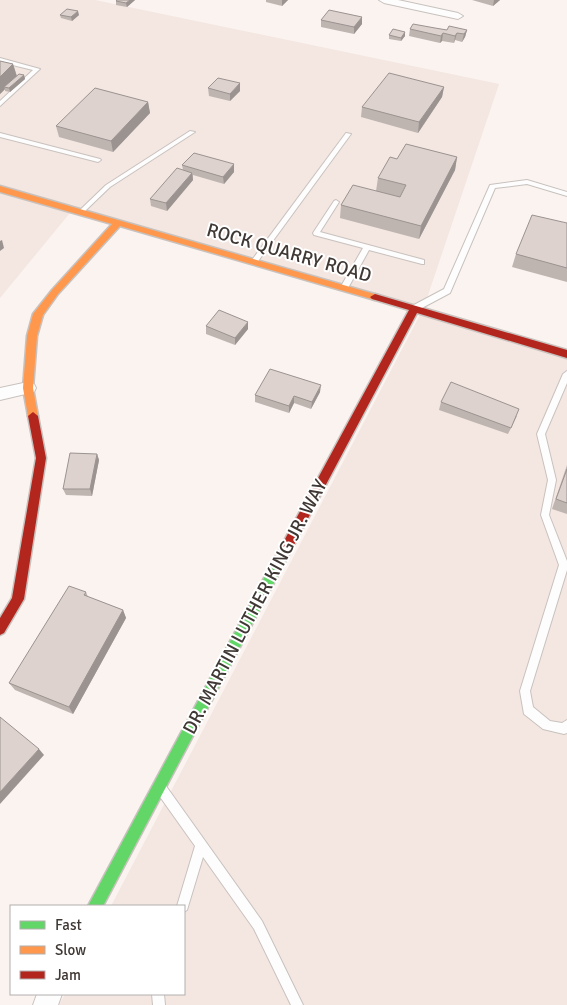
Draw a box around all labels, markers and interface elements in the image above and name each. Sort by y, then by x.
street label: ROCK QUARRY ROAD [204,218,374,288]
street label: DR. MARTIN LUTHER KING JR. WAY [178,475,333,738]
legend [10,905,185,995]
text: Fast [55,916,82,934]
text: Slow [55,941,86,959]
text: Jam [55,966,81,984]

